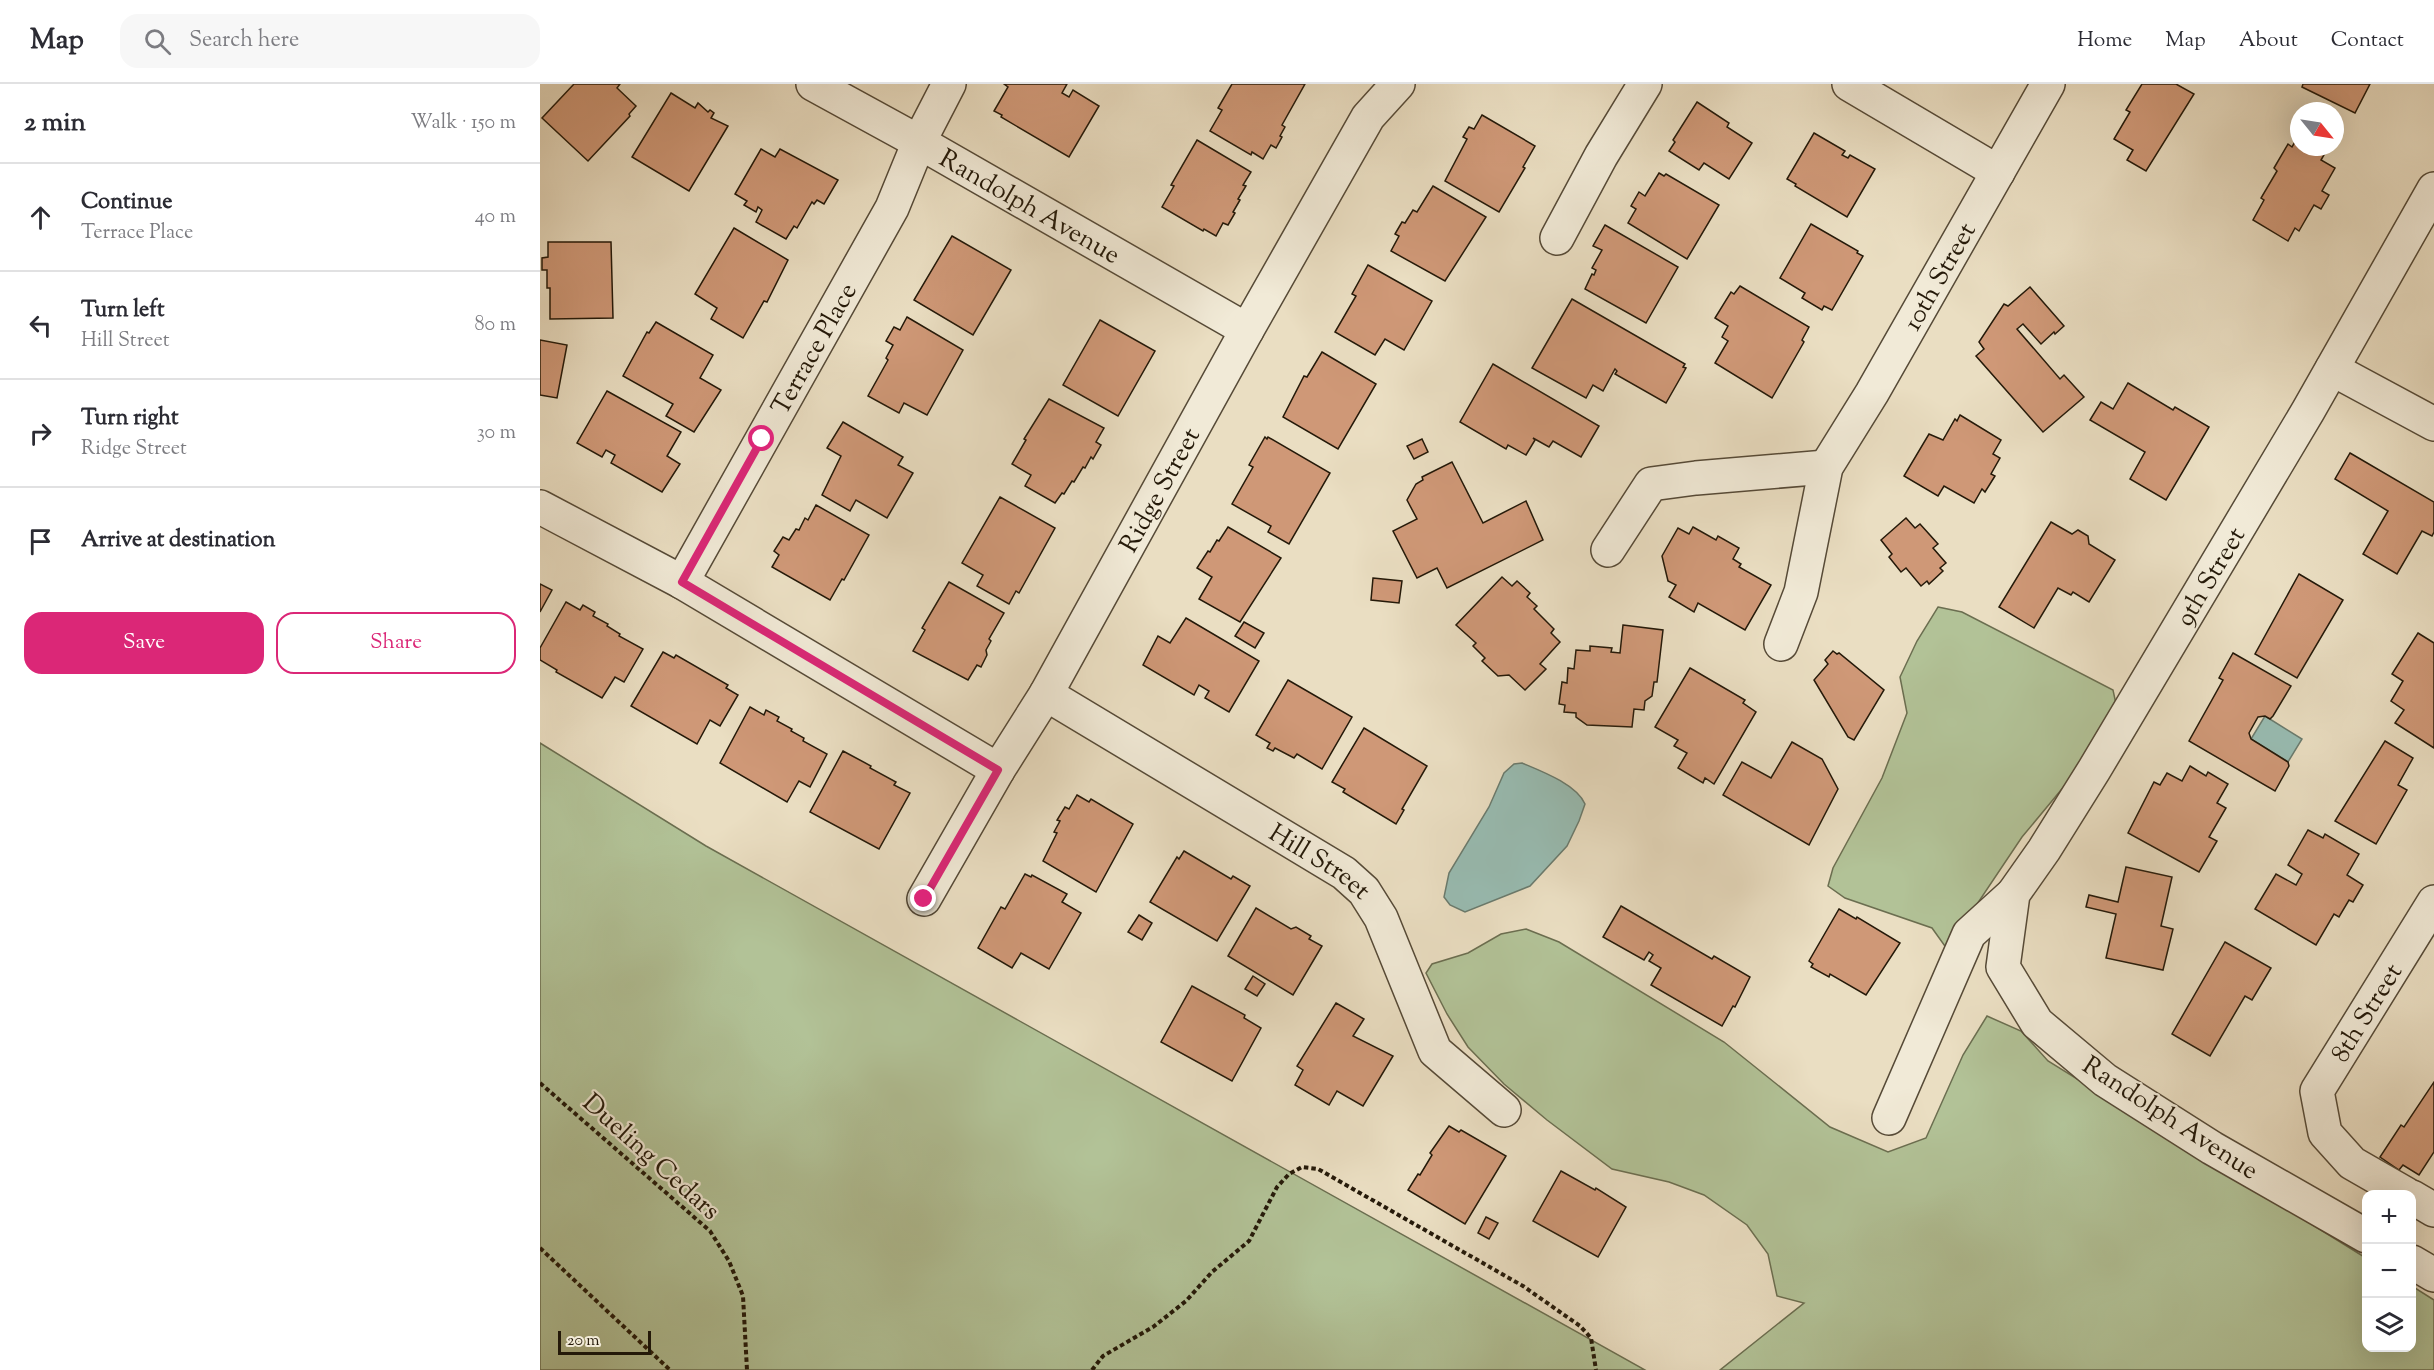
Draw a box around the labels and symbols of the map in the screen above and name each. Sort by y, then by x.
north arrow [2290,102,2344,156]
street label: Randolph Avenue [932,141,1126,275]
street label: 10th Street [1895,216,1986,338]
street label: Terrace Place [763,277,867,422]
street label: Ridge Street [1112,422,1211,560]
route start [748,425,774,451]
street label: 9th Street [2168,521,2256,634]
street label: Hill Street [1261,816,1378,909]
route end [910,885,936,911]
street label: 8th Street [2323,957,2413,1070]
street label: Randolph Avenue [2074,1048,2265,1190]
street label: Dueling Cedars [573,1086,727,1230]
scale bar [558,1328,651,1356]

